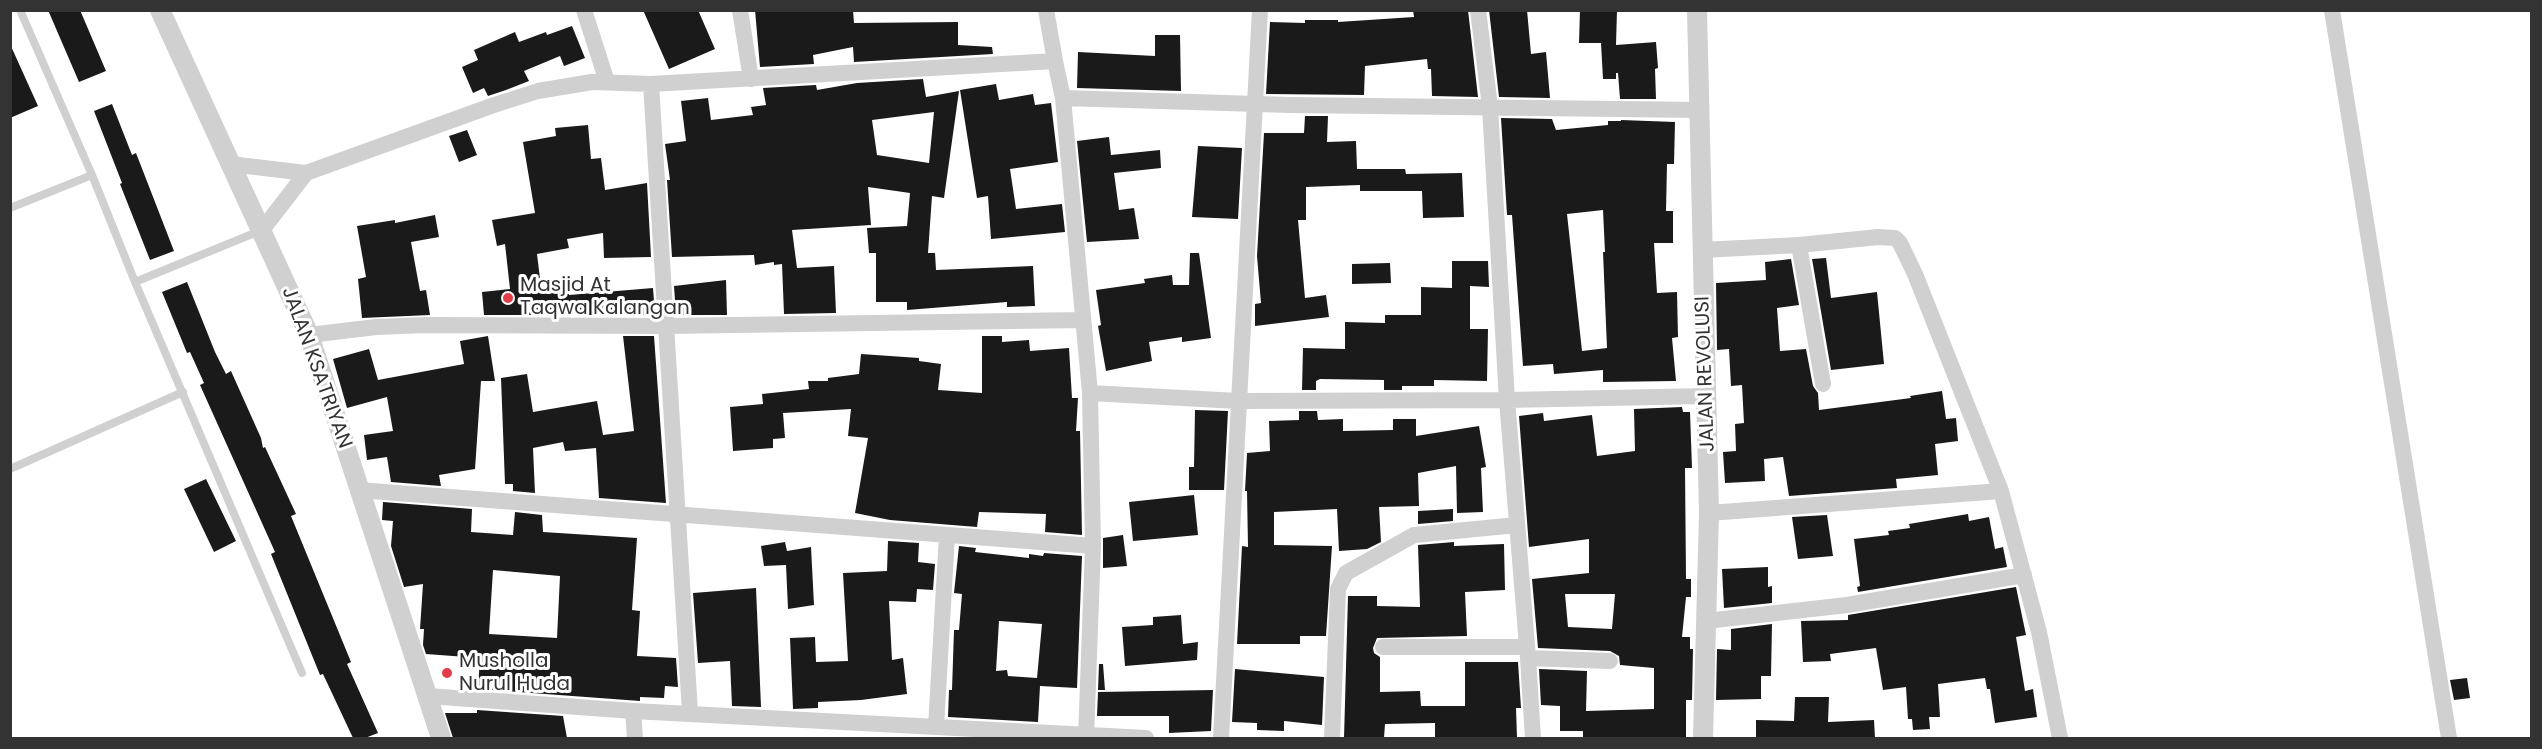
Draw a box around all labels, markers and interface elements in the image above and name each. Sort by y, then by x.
place label: Masjid At Taqwa Kalangan [520,274,690,321]
street label: JALAN KSATRIYAN [276,284,356,452]
marker: Masjid At Taqwa Kalangan [501,291,515,305]
street label: JALAN REVOLUSI [1691,296,1721,452]
place label: Musholla Nurul Huda [459,650,570,697]
marker: Musholla Nurul Huda [440,666,454,680]

